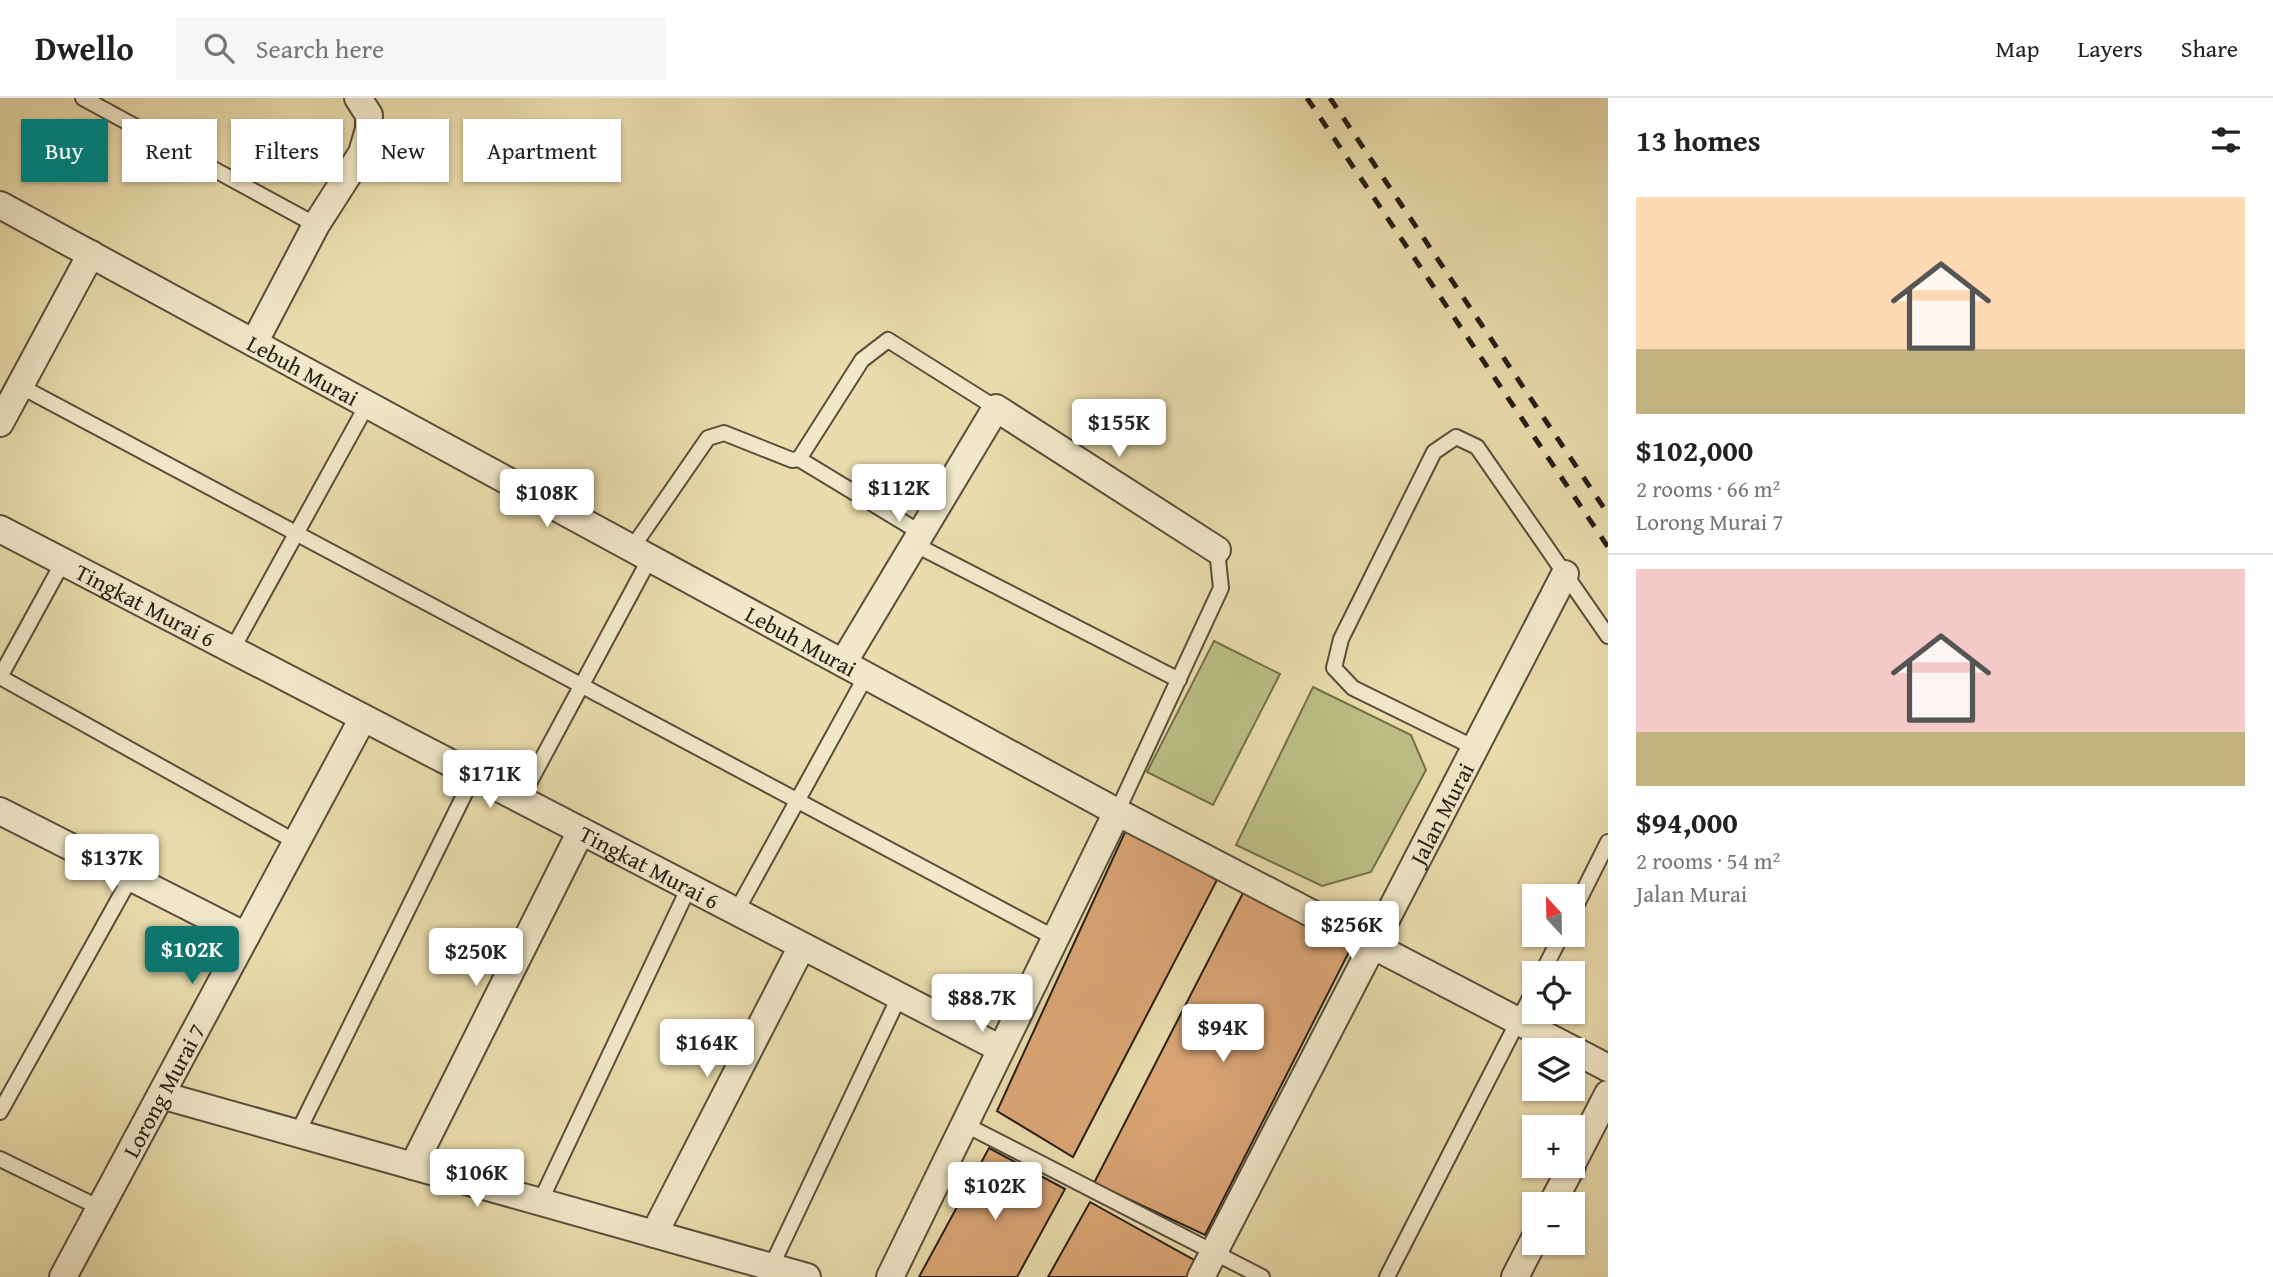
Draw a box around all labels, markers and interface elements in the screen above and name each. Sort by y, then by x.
search box [176,17,666,80]
text: Dwello [35,24,134,72]
icon: search [200,29,238,67]
text: Search here [256,29,384,68]
text: Map [1996,31,2039,66]
text: Layers [2077,31,2143,66]
text: Share [2181,31,2238,66]
text: 13 homes [1636,118,1761,162]
chip: Buy [21,119,108,182]
chip: Rent [122,119,217,182]
chip: Filters [231,119,343,182]
chip: New [357,119,449,182]
chip: Apartment [463,119,621,182]
icon: filters [2207,121,2245,159]
icon: home [1878,243,2004,369]
street label: Lebuh Murai [242,326,365,413]
pin: $155K [1070,400,1168,459]
text: $155K [1088,405,1150,438]
text: $102,000 [1636,428,1753,472]
pin: $112K [850,464,948,524]
pin: $108K [498,470,596,529]
text: $112K [868,470,930,503]
text: 2 rooms · 66 m² [1636,472,1780,505]
text: $108K [516,475,578,508]
text: Lorong Murai 7 [1636,505,1783,538]
street label: Tingkat Murai 6 [70,555,221,655]
street label: Lebuh Murai [740,597,863,684]
icon: home [1878,615,2004,741]
pin: $171K [441,750,539,810]
text: $171K [459,756,521,789]
street label: Jalan Murai [1399,756,1481,873]
text: $94,000 [1636,800,1738,844]
street label: Tingkat Murai 6 [574,816,725,916]
pin: $137K [63,834,161,894]
text: $137K [81,840,143,873]
text: 2 rooms · 54 m² [1636,844,1780,877]
text: Jalan Murai [1636,877,1747,910]
north arrow [1522,884,1586,947]
map controls [1522,884,1585,1255]
pin: $256K [1303,902,1401,961]
text: $256K [1321,907,1383,940]
pin: $102K [143,926,241,986]
pin: $250K [427,928,525,988]
text: $102K [161,932,223,965]
text: $250K [445,934,507,967]
button: locate [1522,961,1585,1024]
pin: $88.7K [925,974,1039,1034]
text: $88.7K [948,980,1016,1013]
pin: $94K [1182,1004,1264,1064]
text: $94K [1198,1010,1248,1043]
street label: Lorong Murai 7 [114,1017,213,1163]
pin: $164K [658,1020,756,1079]
text: $164K [676,1025,738,1058]
button: layers [1522,1038,1585,1101]
button: + [1522,1115,1585,1178]
pin: $106K [428,1150,526,1209]
text: $106K [446,1155,508,1188]
pin: $102K [946,1162,1044,1222]
text: $102K [964,1168,1026,1201]
button: − [1522,1192,1585,1255]

